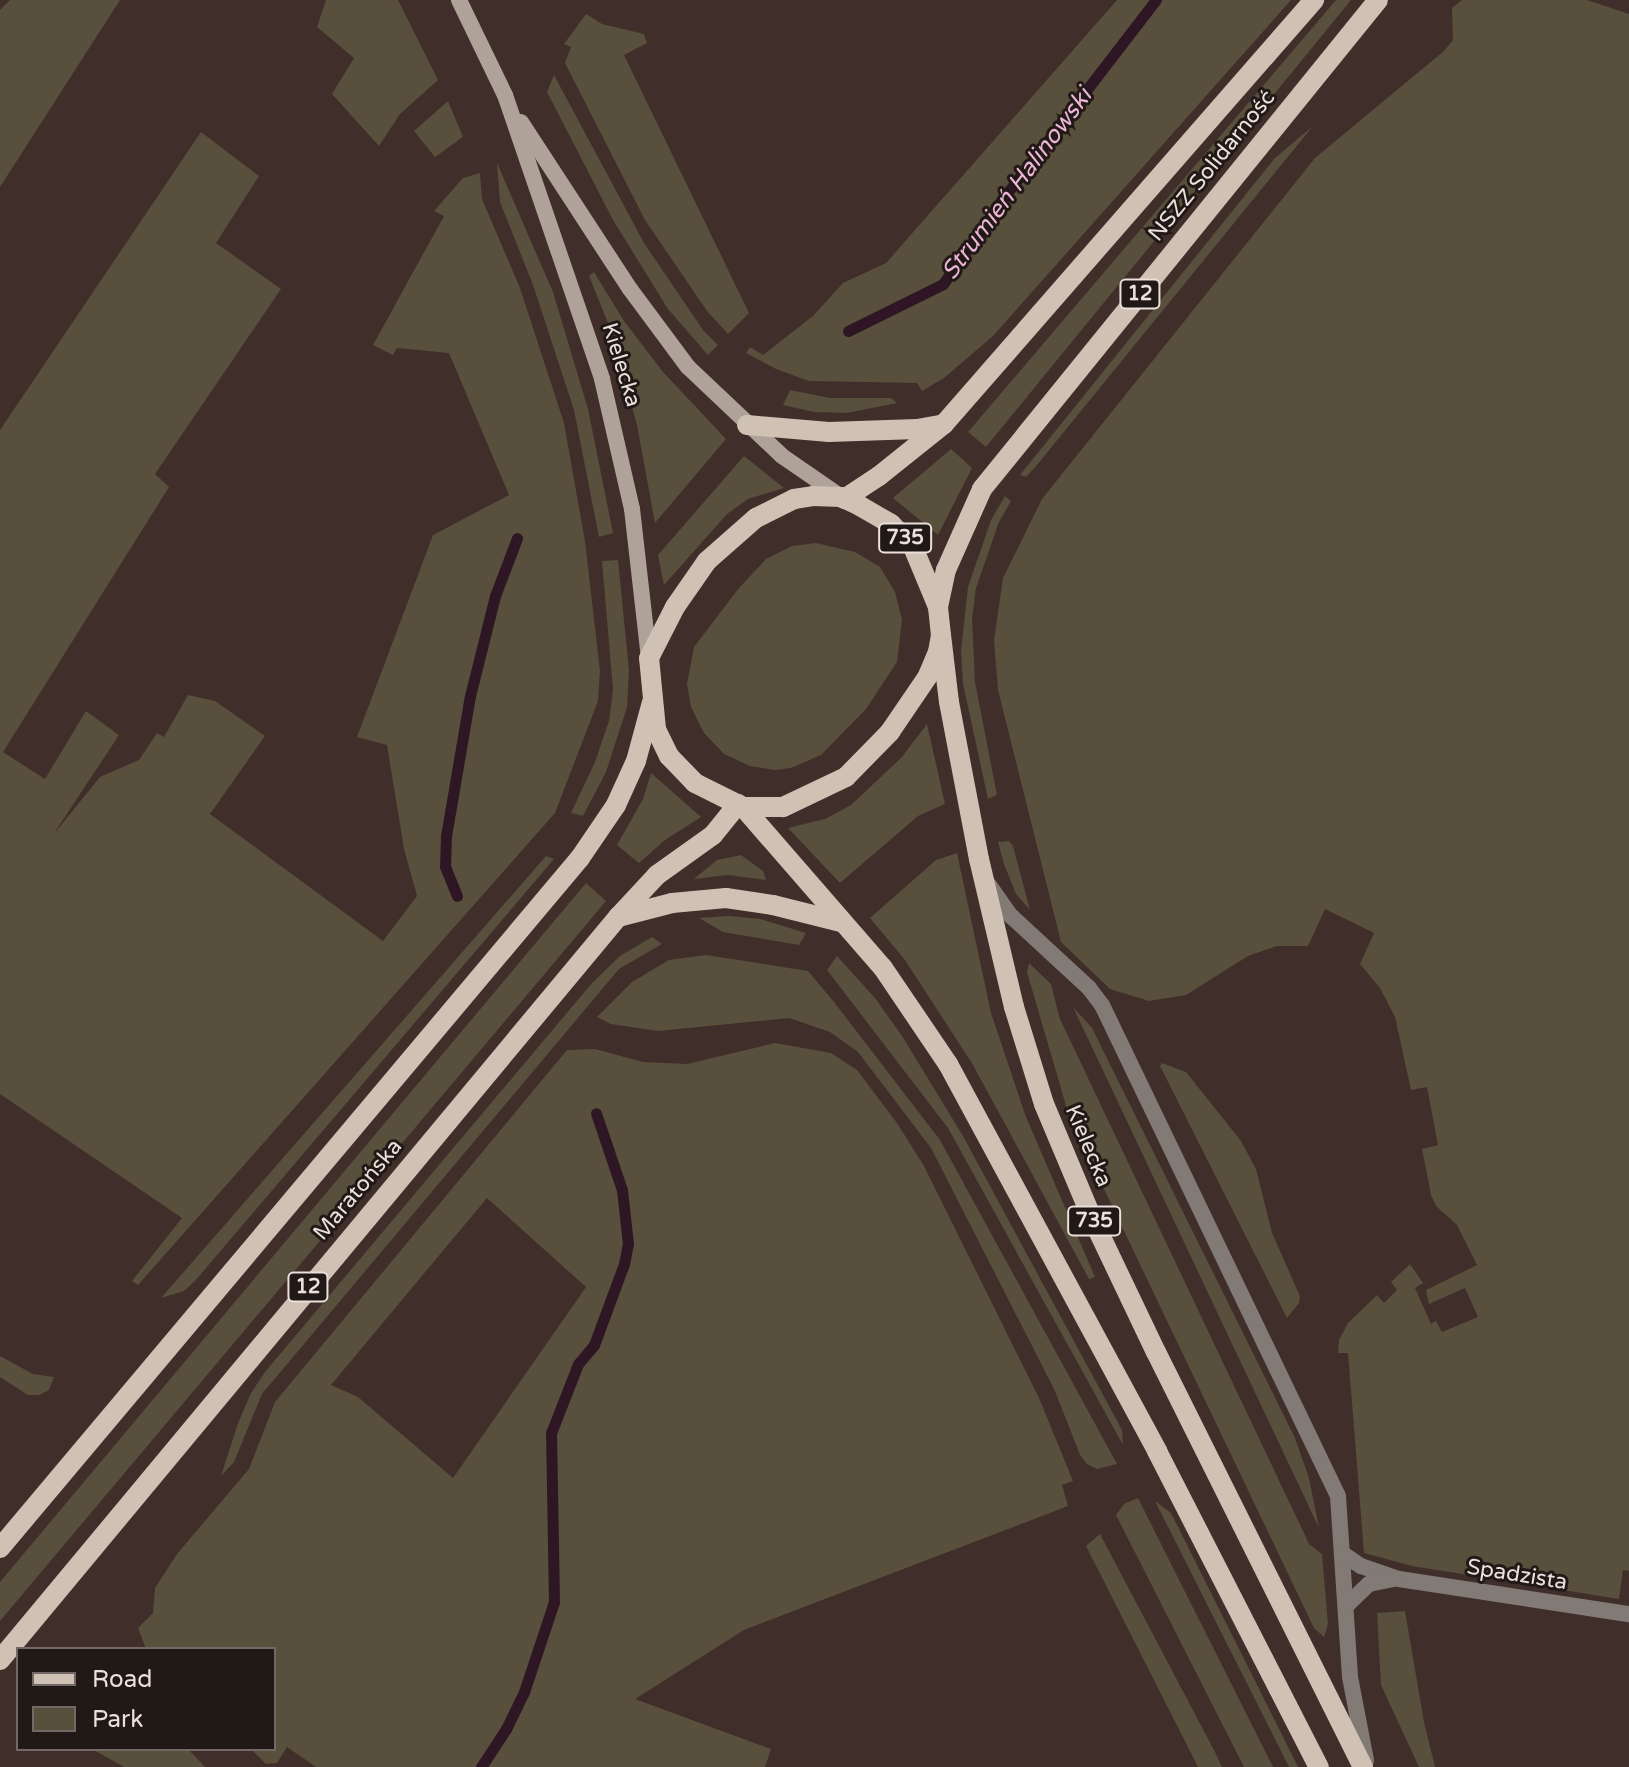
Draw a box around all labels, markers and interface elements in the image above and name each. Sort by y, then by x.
water label: Strumień Halinowski [936,83,1098,285]
street label: NSZZ Solidarność [1143,85,1281,247]
road number: 12 [1118,278,1162,310]
street label: Kielecka [596,320,646,410]
road number: 735 [877,522,933,554]
street label: Kielecka [1059,1101,1117,1191]
street label: Maratońska [308,1134,408,1246]
road number: 735 [1066,1205,1122,1237]
road number: 12 [286,1271,330,1303]
street label: Spadzista [1465,1554,1569,1596]
legend [16,1647,276,1751]
text: Road [92,1665,152,1694]
text: Park [92,1705,143,1734]

